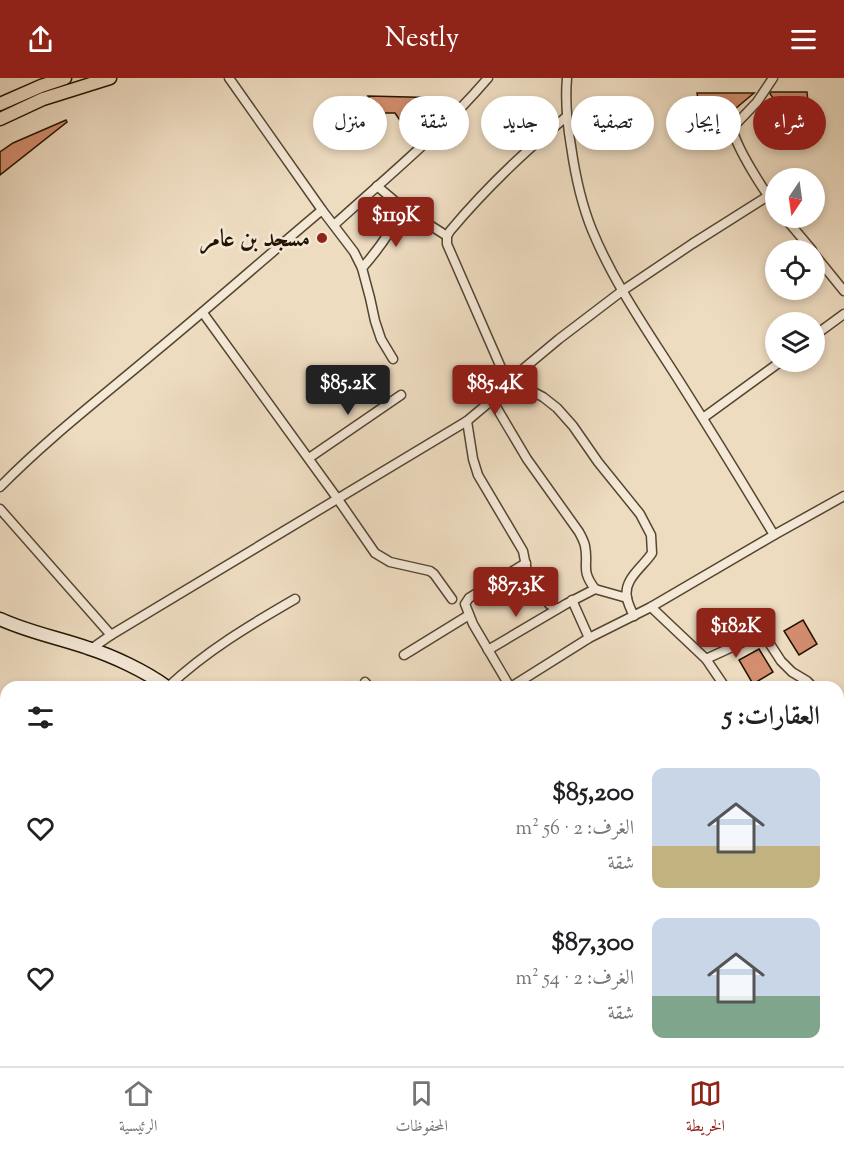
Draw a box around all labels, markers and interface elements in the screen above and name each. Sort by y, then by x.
text: Nestly [385,20,459,59]
icon: share [24,23,57,56]
icon: menu [787,23,820,56]
chip: منزل [313,96,387,150]
chip: شقة [399,96,469,150]
chip: جديد [481,96,559,150]
chip: تصفية [571,96,654,150]
chip: إيجار [666,96,741,150]
chip: شراء [753,96,826,150]
north arrow [765,168,825,228]
map controls [765,168,825,372]
pin: $119K [354,197,438,248]
text: $119K [372,202,420,231]
place label: مسجد بن عامر [200,223,310,257]
marker: مسجد بن عامر [315,231,329,245]
button: locate [765,240,825,300]
button: layers [765,312,825,372]
pin: $85.2K [299,365,397,416]
pin: $85.4K [446,365,544,416]
text: $85.2K [320,370,376,399]
text: $85.4K [466,370,524,399]
pin: $87.3K [467,567,565,618]
text: $87.3K [487,572,545,601]
pin: $182K [694,608,778,659]
text: $182K [710,613,762,642]
text: العقارات: 5 [723,699,820,736]
icon: filters [24,701,57,734]
text: $85,200 [552,775,634,812]
icon: home [700,792,772,864]
icon: heart [24,812,57,845]
text: الغرف: 2 · 56 m² [516,815,634,844]
text: شقة [608,850,634,879]
text: $87,300 [551,925,634,962]
icon: home [700,942,772,1014]
icon: heart [24,962,57,995]
text: الغرف: 2 · 54 m² [515,965,634,994]
text: شقة [608,1000,634,1029]
tab: الرئيسية [119,1077,157,1141]
tab: المحفوظات [395,1077,448,1141]
tab: الخريطة [686,1077,725,1141]

